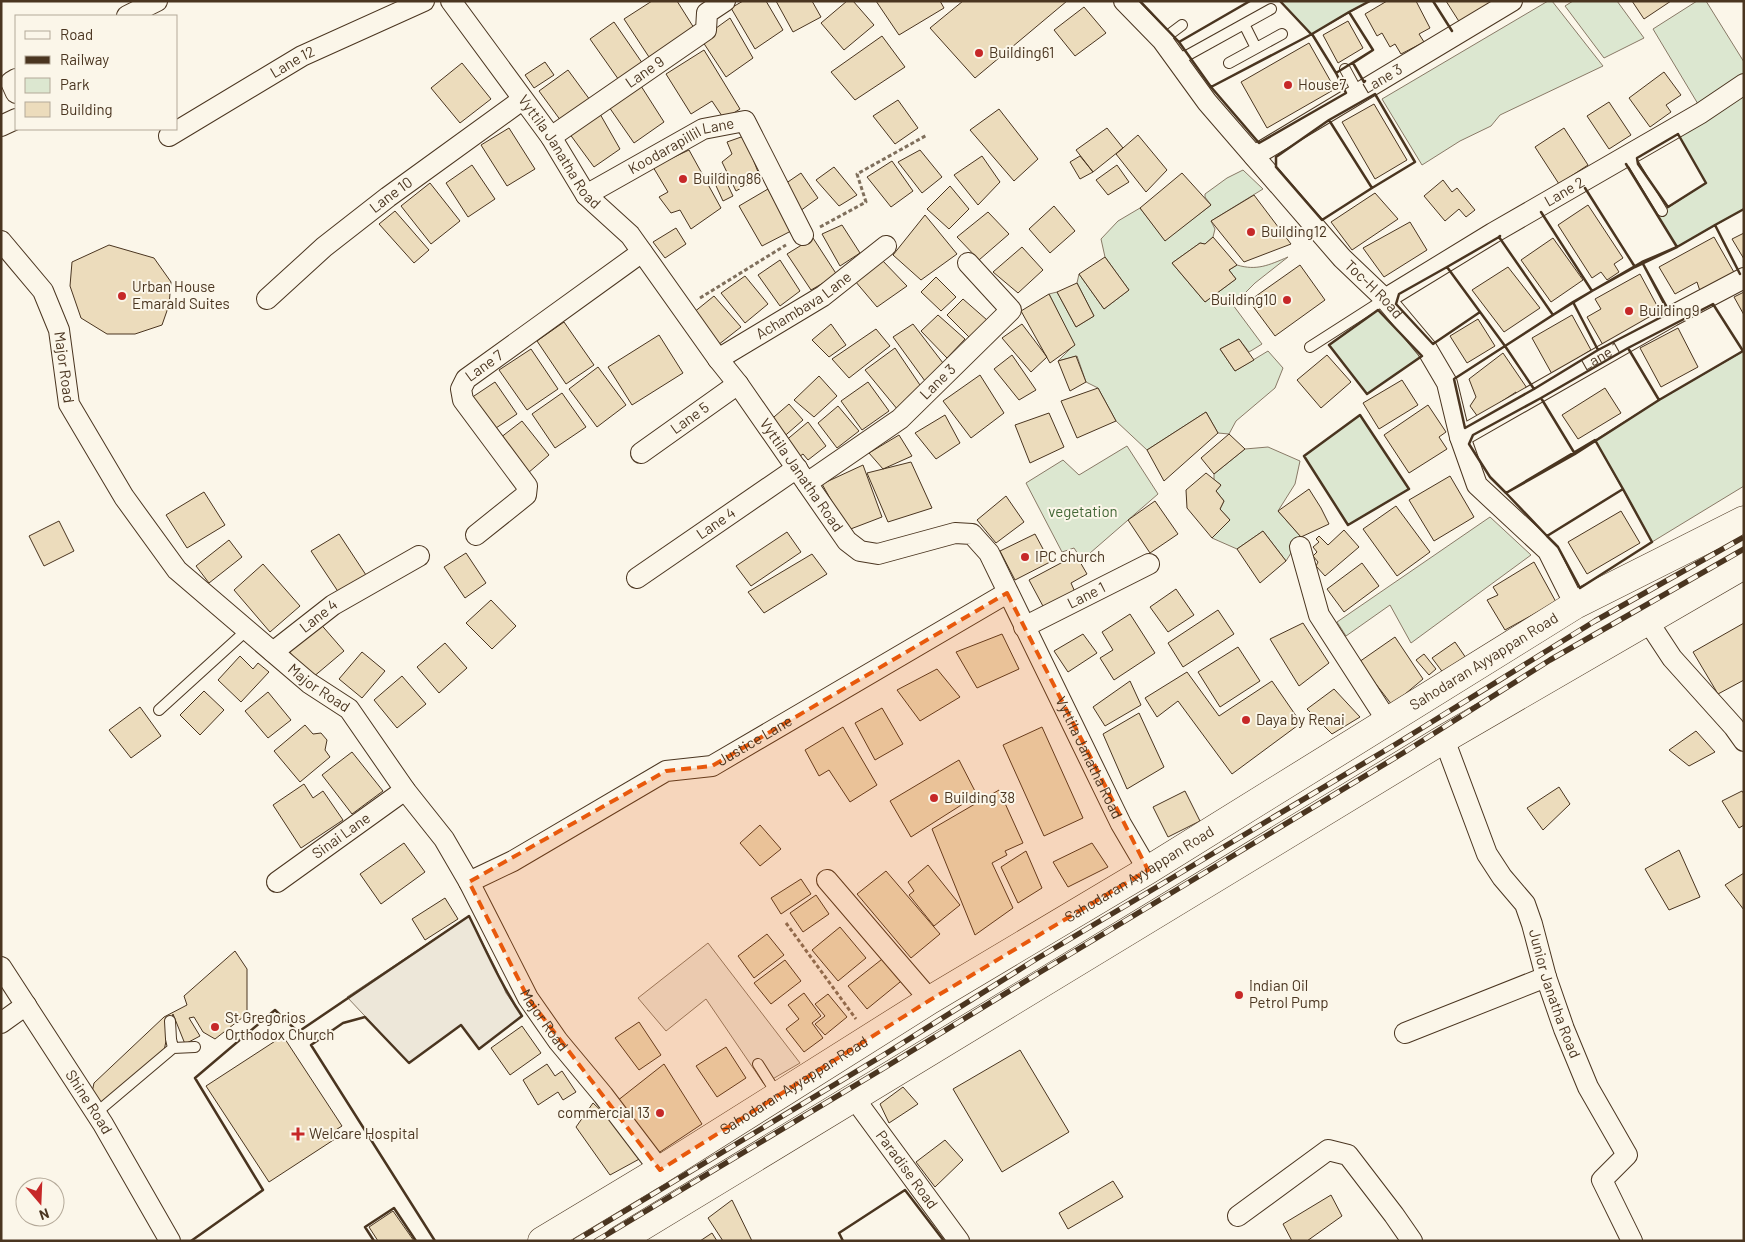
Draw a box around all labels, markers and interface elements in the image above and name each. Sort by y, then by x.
legend [15,15,178,130]
text: Road [60,25,93,43]
street label: Lane 12 [266,42,317,81]
place label: Building61 [989,43,1054,61]
marker: Building61 [973,47,985,59]
text: Railway [60,50,109,68]
street label: Lane 9 [621,52,667,91]
street label: Lane 3 [1359,59,1405,97]
text: Park [60,75,90,93]
place label: House7 [1298,75,1346,93]
marker: House7 [1282,79,1294,91]
street label: Vyttila Janatha Road [515,91,605,212]
text: Building [60,100,113,118]
street label: Koodarapillil Lane [625,113,736,177]
place label: Building86 [693,169,761,187]
street label: Lane 10 [365,172,415,216]
street label: Lane 2 [1541,172,1587,210]
marker: Building86 [677,173,689,185]
place label: Building12 [1261,222,1327,240]
marker: Building12 [1245,226,1257,238]
street label: Toc-H Road [1341,256,1407,322]
street label: Achambava Lane [752,267,854,342]
place label: Urban House Emarald Suites [132,277,230,312]
marker: Urban House Emarald Suites [116,290,128,302]
place label: Building10 [1211,290,1277,308]
marker: Building10 [1281,294,1293,306]
place label: Building9 [1639,301,1699,319]
marker: Building9 [1623,305,1635,317]
street label: Major Road [51,330,79,404]
street label: Lane 1 [1578,338,1622,374]
street label: Lane 7 [461,345,506,385]
street label: Lane 3 [916,360,959,403]
street label: Lane 5 [667,398,712,437]
street label: Vyttila Janatha Road [756,414,848,535]
park label: vegetation [1048,502,1118,520]
street label: Lane 4 [693,503,739,543]
place label: IPC church [1035,547,1105,565]
marker: IPC church [1019,551,1031,563]
street label: Lane 1 [1064,577,1108,612]
street label: Lane 4 [295,595,341,636]
street label: Sahodaran Ayyappan Road [1406,608,1561,713]
street label: Major Road [285,659,354,715]
street label: Vyttila Janatha Road [1052,693,1127,822]
place label: Daya by Renai [1256,710,1345,728]
street label: Justice Lane [713,711,795,769]
marker: Daya by Renai [1240,714,1252,726]
place label: Building 38 [944,788,1015,806]
marker: Building 38 [928,792,940,804]
street label: Sinai Lane [308,808,373,862]
street label: Sahodaran Ayyappan Road [1061,821,1217,926]
street label: Junior Janatha Road [1526,927,1585,1060]
place label: Indian Oil Petrol Pump [1249,976,1329,1011]
street label: Major Road [517,986,573,1054]
marker: Indian Oil Petrol Pump [1233,989,1245,1001]
place label: St Gregorios Orthodox Church [225,1008,334,1043]
marker: St Gregorios Orthodox Church [209,1021,221,1033]
street label: Sahodaran Ayyappan Road [716,1032,871,1138]
street label: Shine Road [62,1066,117,1137]
place label: commercial 13 [557,1103,650,1121]
marker: commercial 13 [654,1107,666,1119]
place label: Welcare Hospital [309,1124,419,1142]
street label: Paradise Road [873,1126,942,1212]
marker: Welcare Hospital [291,1127,305,1141]
north arrow [15,1177,65,1227]
text: N [37,1205,52,1224]

